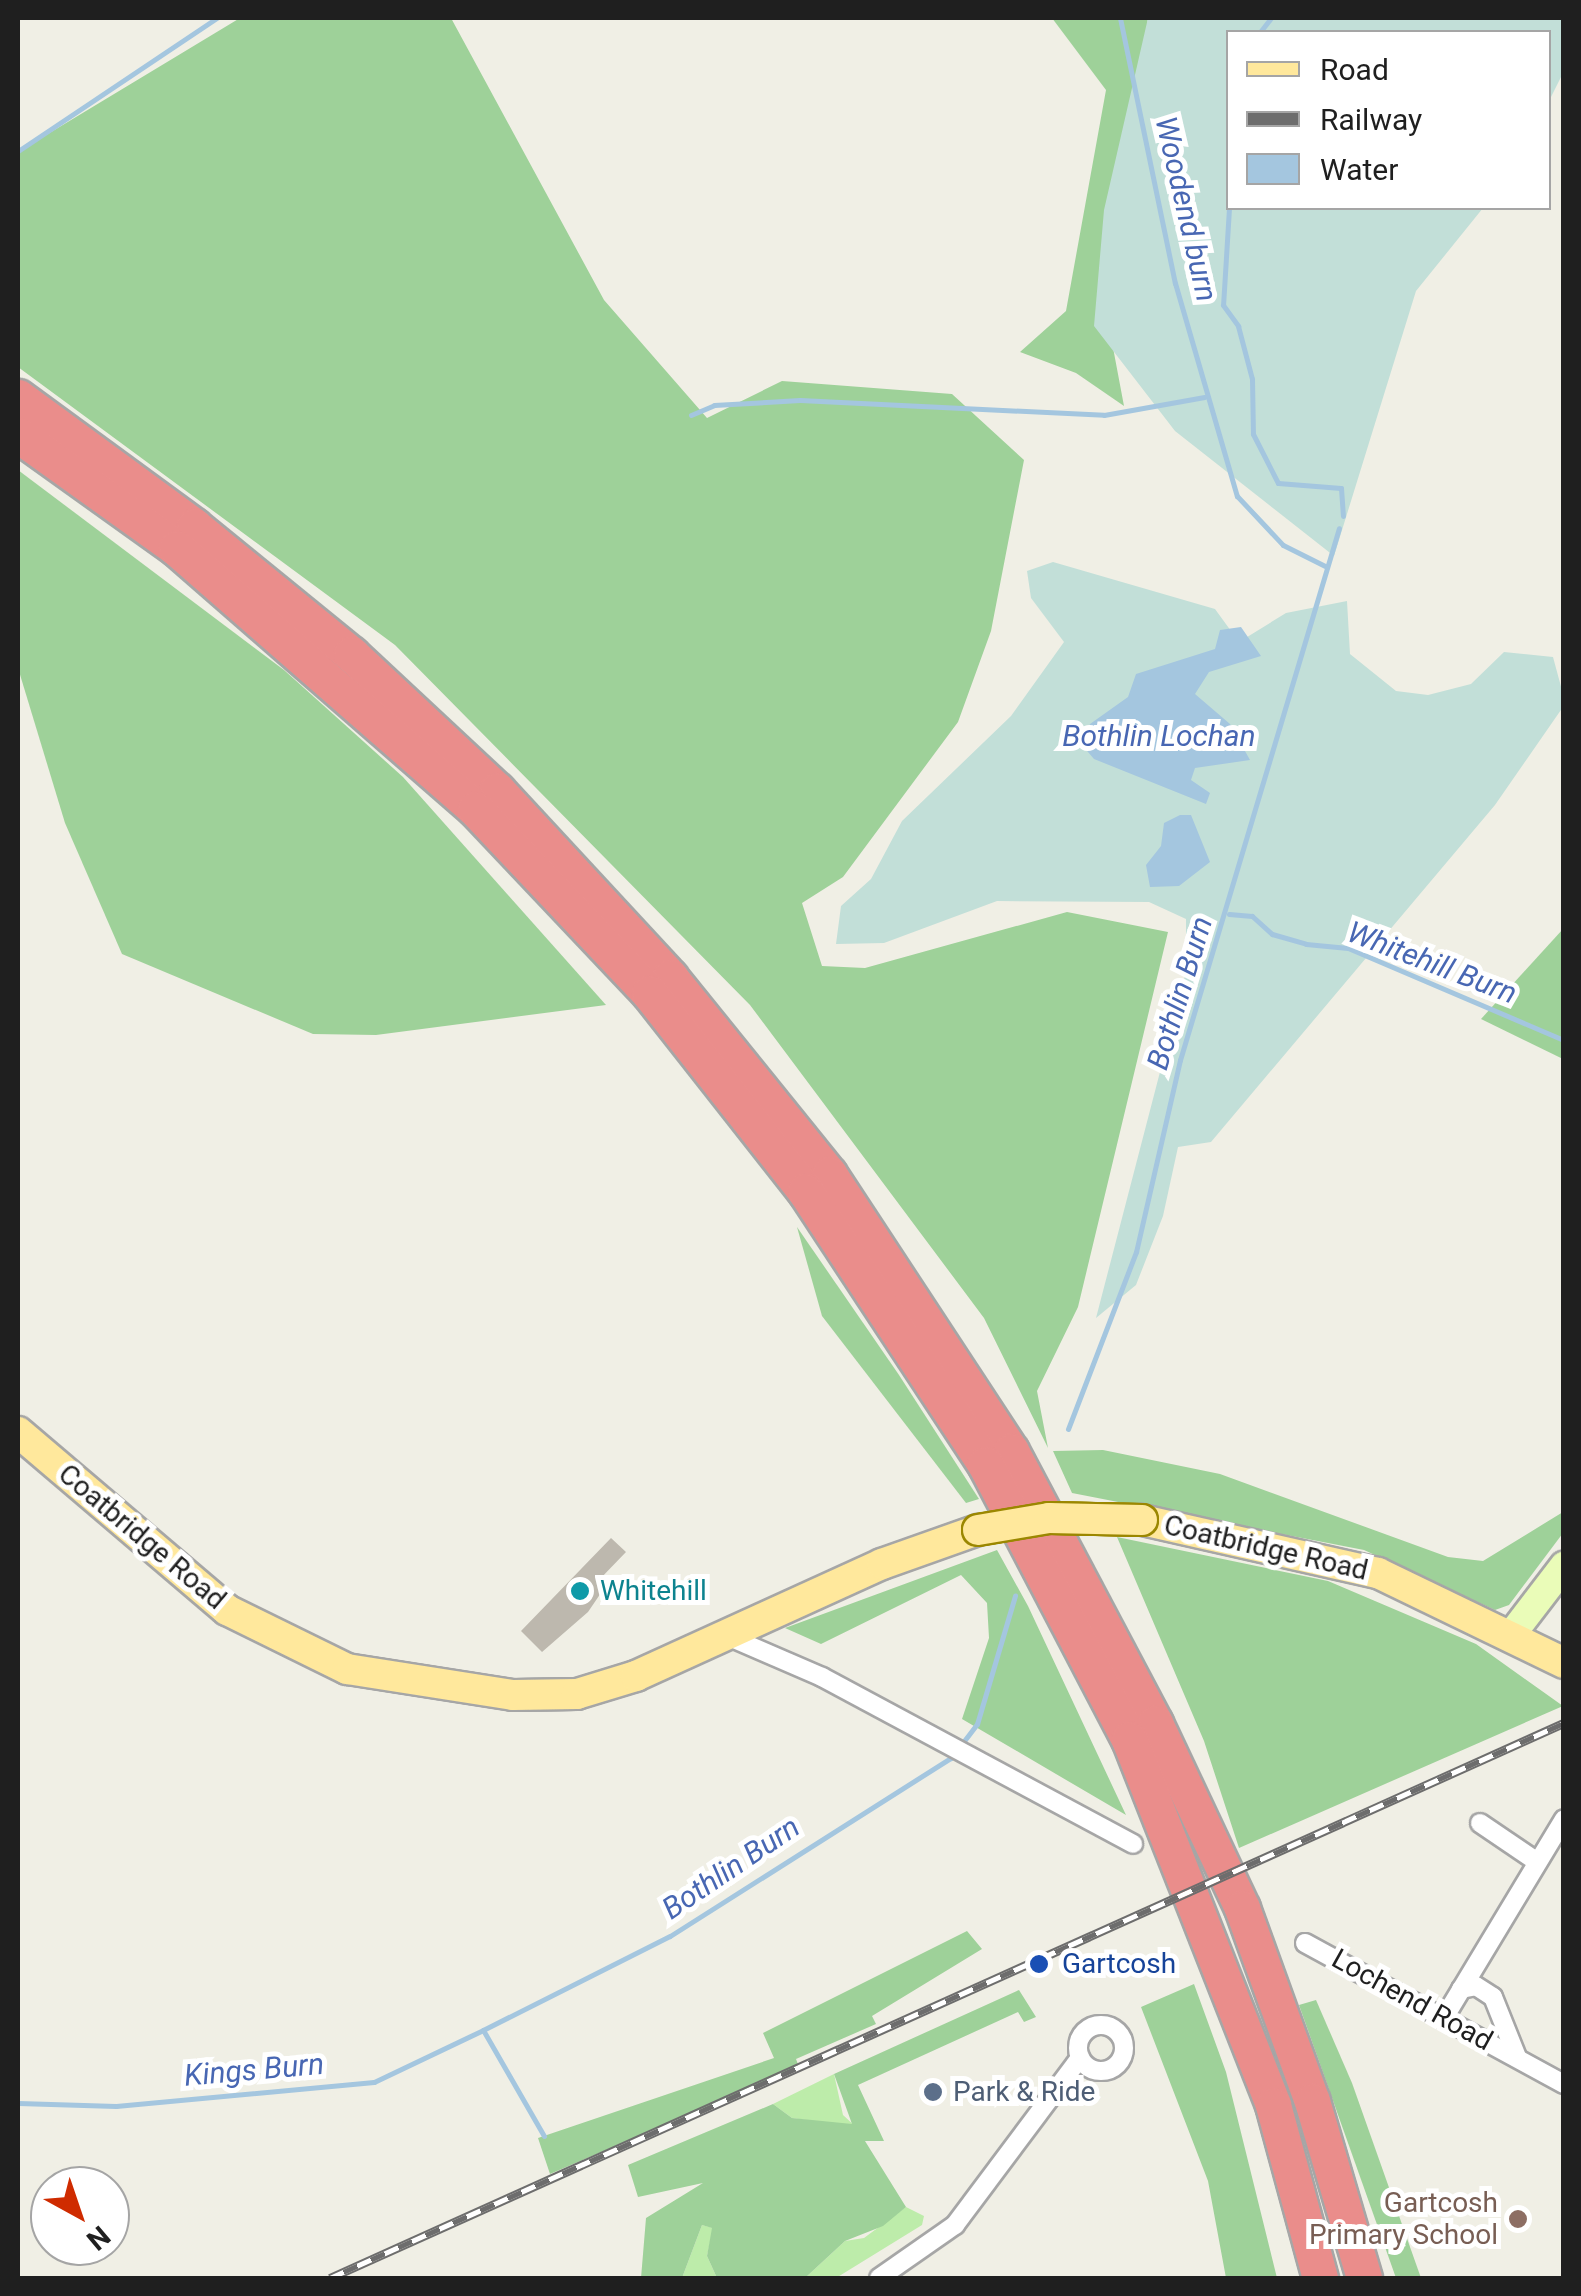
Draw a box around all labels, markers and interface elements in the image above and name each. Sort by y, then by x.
legend [1226,30,1551,210]
text: Road [1320,52,1389,87]
text: Railway [1320,102,1422,137]
water label: Woodend burn [1147,113,1225,305]
text: Water [1320,152,1398,187]
water label: Bothlin Lochan [1062,718,1256,754]
water label: Bothlin Burn [1140,912,1220,1074]
water label: Whitehill Burn [1342,914,1522,1012]
street label: Coatbridge Road [51,1457,233,1617]
street label: Coatbridge Road [1161,1508,1371,1588]
place label: Whitehill [600,1574,707,1608]
marker: Whitehill [569,1580,591,1602]
water label: Bothlin Burn [655,1809,807,1927]
street label: Lochend Road [1326,1942,1498,2058]
place label: Gartcosh [1062,1947,1176,1981]
marker: Gartcosh [1026,1951,1052,1977]
water label: Kings Burn [183,2046,325,2094]
place label: Park & Ride [953,2075,1095,2109]
marker: Park & Ride [922,2081,944,2103]
north arrow [30,2166,130,2266]
place label: Gartcosh Primary School [1309,2186,1498,2252]
marker: Gartcosh Primary School [1507,2208,1529,2230]
text: N [80,2219,117,2257]

